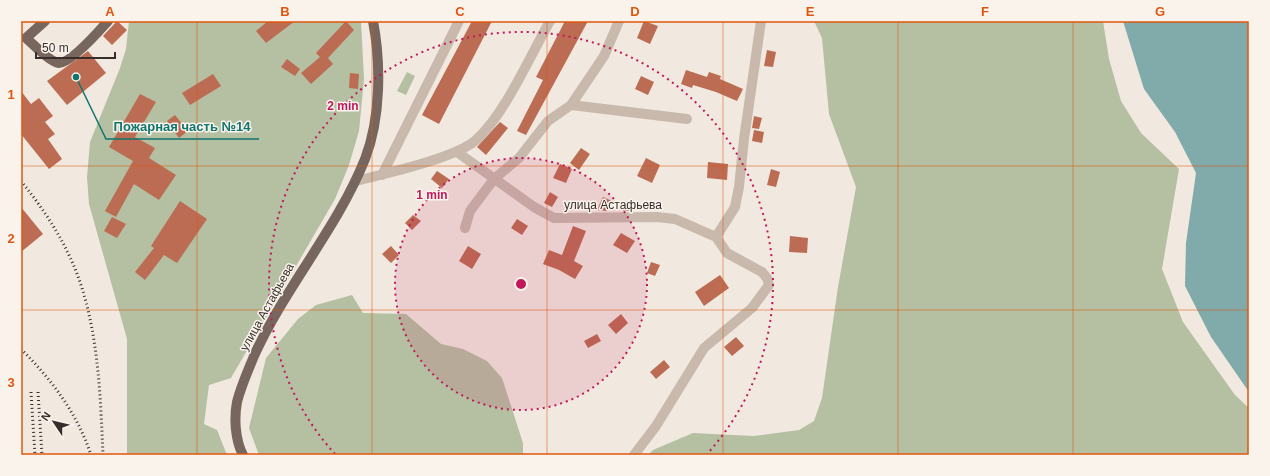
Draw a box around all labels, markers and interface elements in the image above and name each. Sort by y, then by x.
text: A [105,4,115,19]
text: B [280,4,290,19]
text: C [455,4,465,19]
text: D [630,4,640,19]
text: E [806,4,815,19]
text: F [981,4,989,19]
text: G [1155,4,1165,19]
scale bar [36,34,115,60]
text: 50 m [42,41,69,55]
text: 1 [7,87,15,102]
text: 2 min [327,99,359,113]
callout: Пожарная часть №14 [106,114,259,139]
text: Пожарная часть №14 [114,119,251,134]
text: 1 min [416,188,448,202]
street label: улица Астафьева [564,198,662,212]
text: 2 [7,231,15,246]
street label: улица Астафьева [237,260,297,353]
centre of rings [514,277,528,291]
text: 3 [7,375,15,390]
north arrow [34,402,74,442]
text: N [39,410,53,423]

